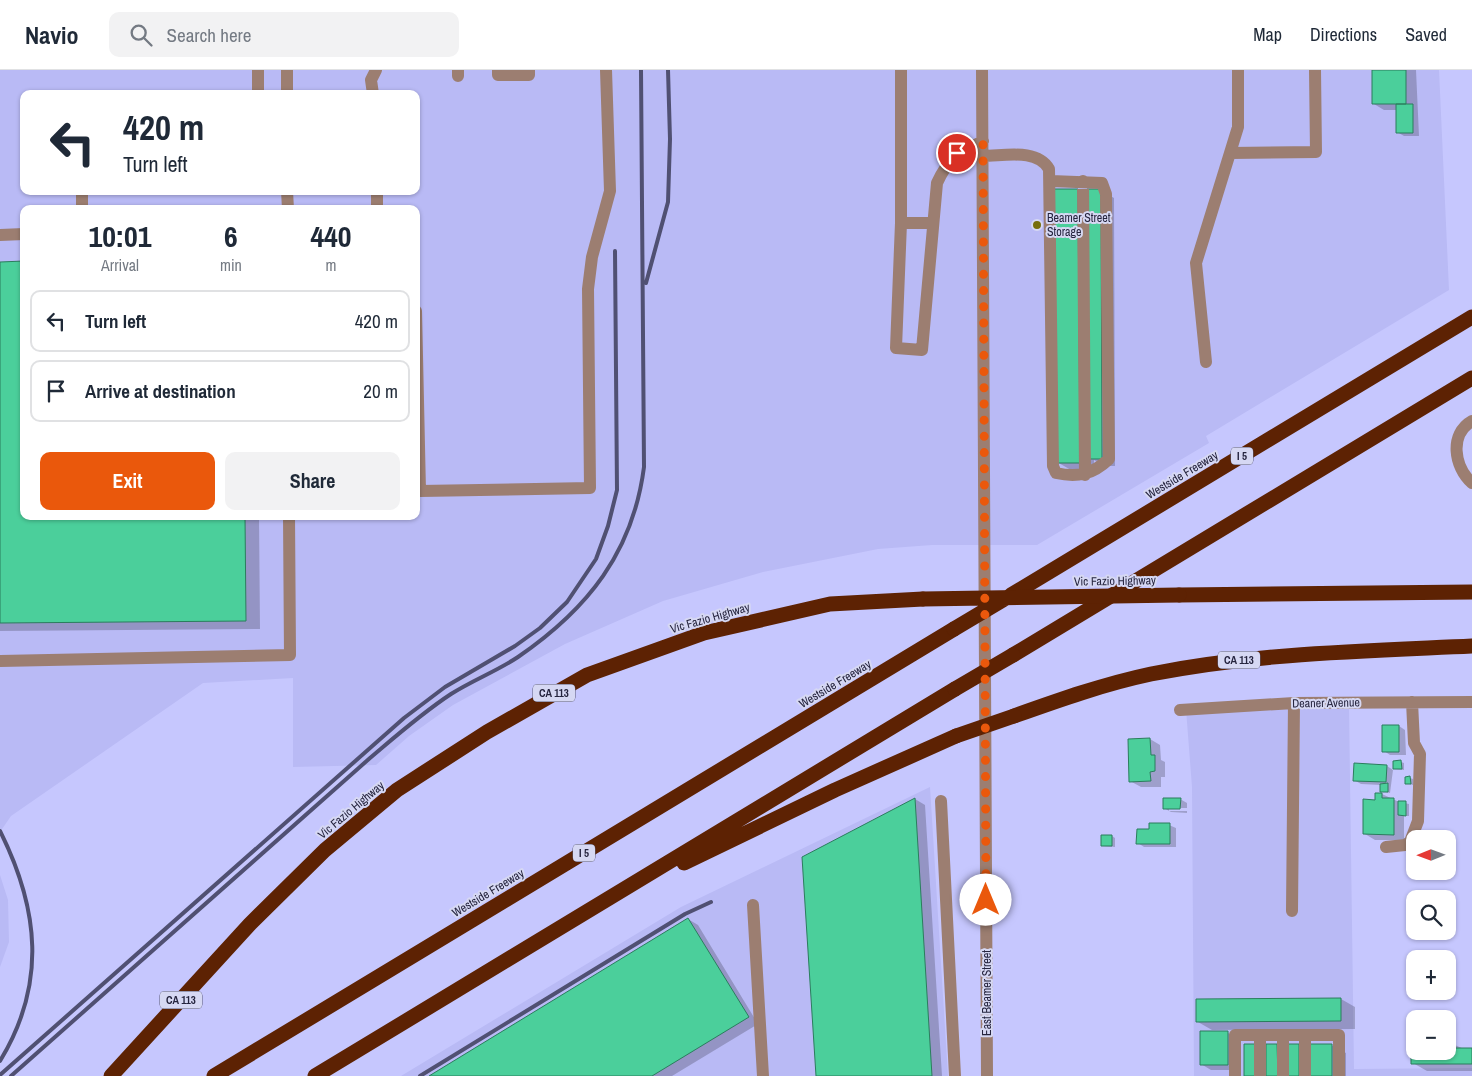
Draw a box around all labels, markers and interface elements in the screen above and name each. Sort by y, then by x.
search box [109,12,459,57]
text: Navio [25,19,79,51]
icon: search [127,21,155,49]
text: Search here [167,22,251,48]
text: Map [1253,22,1282,47]
text: Directions [1310,22,1377,47]
text: Saved [1405,22,1447,47]
text: 420 m [123,104,204,151]
icon: left [40,110,105,175]
pin [936,132,978,174]
icon: arrive [943,139,971,167]
text: Turn left [123,149,188,179]
place label: Beamer Street Storage [1047,210,1111,240]
text: 10:01 [89,216,151,256]
text: 6 [224,216,238,256]
text: 440 [310,216,351,256]
marker: Beamer Street Storage [1031,219,1043,231]
text: Arrival [101,254,139,276]
text: min [220,254,242,276]
text: m [325,254,336,276]
icon: left [42,307,70,335]
text: Turn left [85,308,146,334]
text: 420 m [355,308,398,334]
icon: arrive [42,377,70,405]
text: Arrive at destination [85,378,236,404]
text: 20 m [363,378,398,404]
street label: Westside Freeway [1143,447,1221,503]
road number: I 5 [1231,448,1253,464]
button: Exit [40,452,215,510]
button: Share [225,452,400,510]
street label: Vic Fazio Highway [1074,572,1156,590]
street label: Vic Fazio Highway [668,599,752,637]
road number: CA 113 [1218,652,1260,668]
street label: Westside Freeway [796,656,874,712]
road number: CA 113 [533,684,575,702]
street label: Deaner Avenue [1292,694,1360,712]
street label: Vic Fazio Highway [314,777,388,842]
north arrow [1406,830,1456,880]
map controls [1406,830,1456,1060]
road number: I 5 [573,844,595,861]
street label: Westside Freeway [449,865,527,921]
position arrow [959,873,1011,925]
button: search [1406,890,1456,940]
street label: East Beamer Street [979,950,995,1036]
button: + [1406,950,1456,1000]
road number: CA 113 [160,992,202,1008]
button: − [1406,1010,1456,1060]

